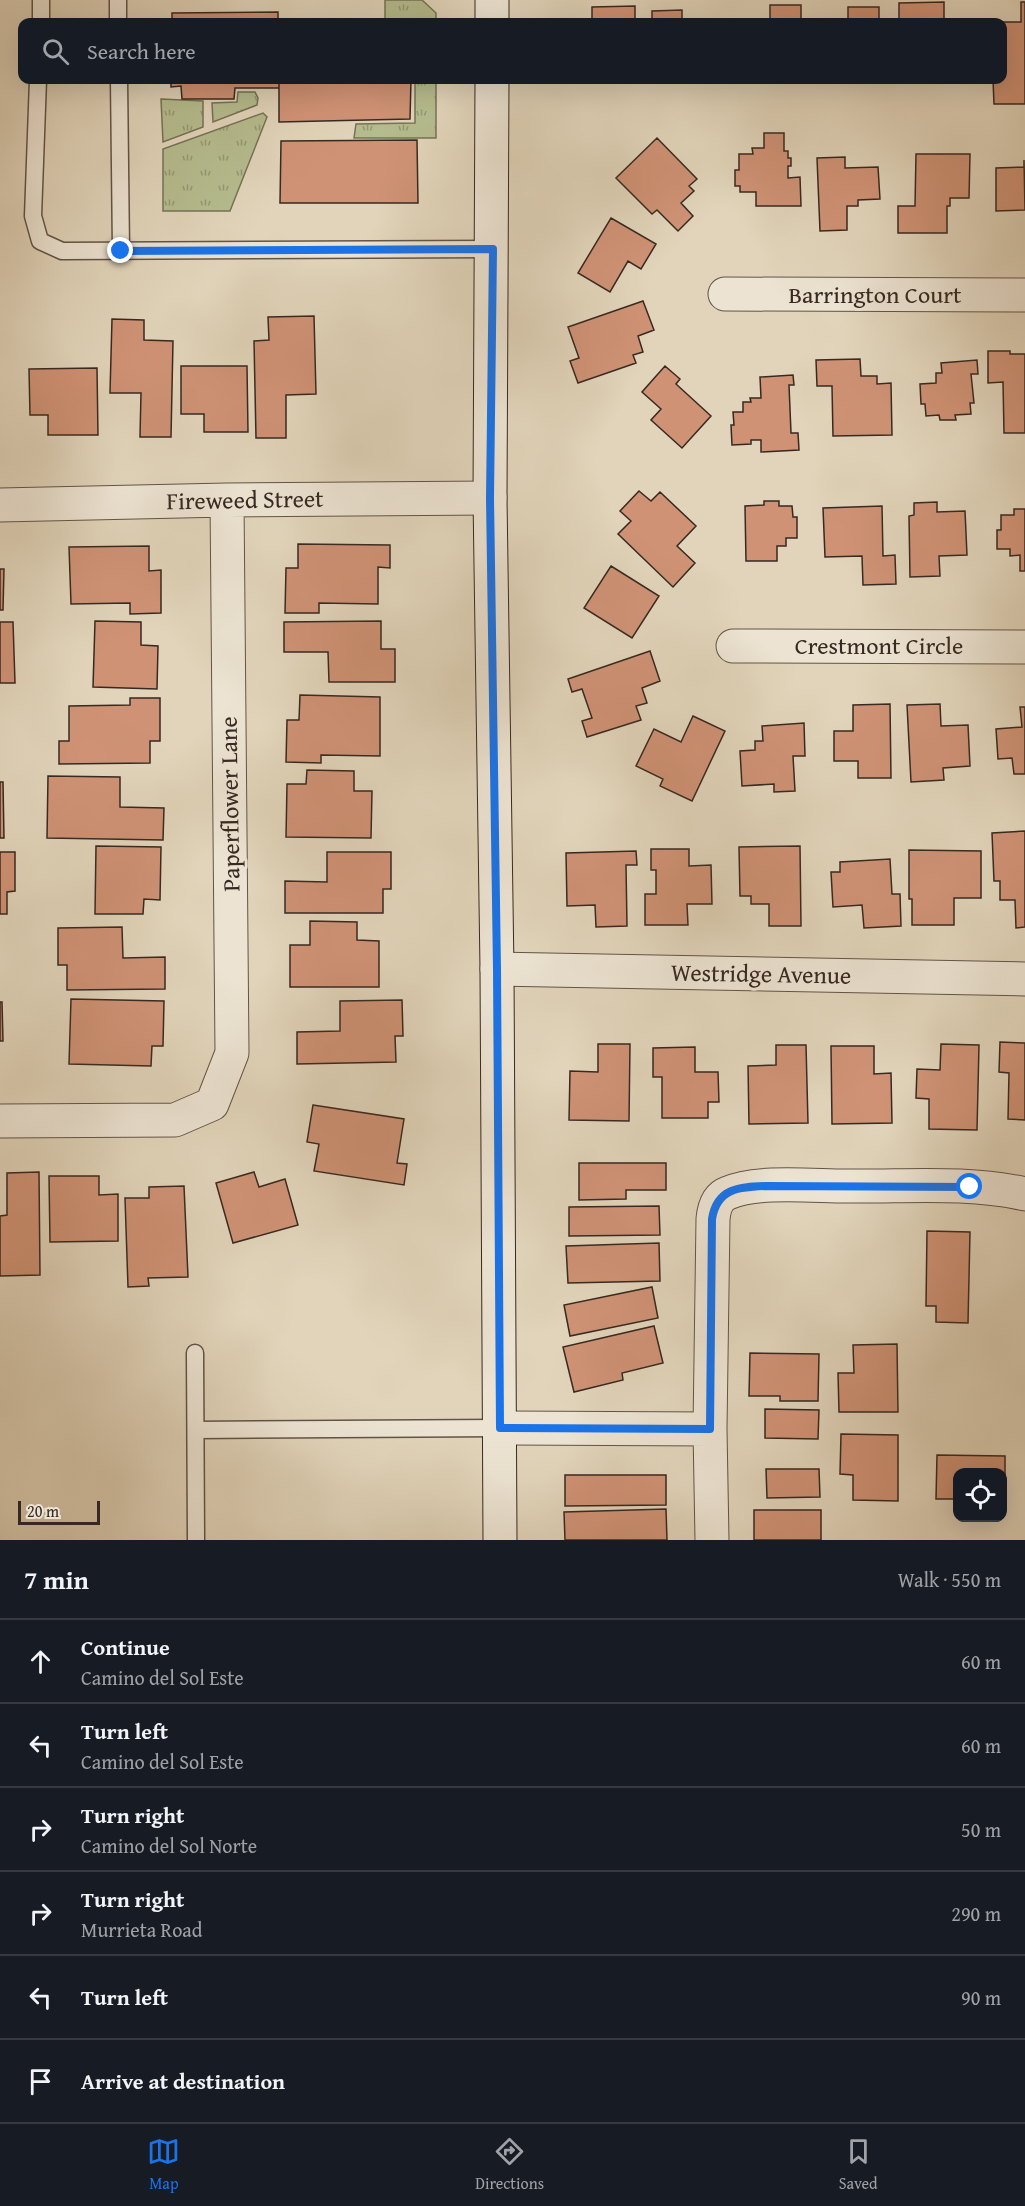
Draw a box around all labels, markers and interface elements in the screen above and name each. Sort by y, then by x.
search box [18,18,1007,84]
icon: search [39,35,72,68]
text: Search here [87,35,196,67]
route end [107,237,133,263]
street label: Barrington Court [788,277,962,312]
street label: Fireweed Street [166,481,324,518]
street label: Crestmont Circle [795,628,963,663]
street label: Paperflower Lane [210,716,249,892]
street label: Westridge Avenue [671,954,852,993]
route start [956,1173,982,1199]
map controls [953,1468,1007,1522]
button: locate [953,1468,1007,1522]
scale bar [18,1498,100,1526]
text: 20 m [27,1499,59,1523]
text: 7 min [24,1560,89,1599]
text: Walk · 550 m [898,1565,1001,1594]
text: Continue [81,1631,170,1663]
icon: ahead [24,1645,57,1678]
text: 60 m [961,1647,1001,1676]
text: Camino del Sol Este [81,1663,244,1692]
text: Turn left [81,1715,168,1747]
icon: left [24,1729,57,1762]
text: 60 m [961,1731,1001,1760]
text: Camino del Sol Este [81,1747,244,1776]
text: Turn right [81,1799,184,1831]
icon: right [24,1813,57,1846]
text: 50 m [961,1815,1001,1844]
text: Camino del Sol Norte [81,1831,257,1860]
text: Turn right [81,1883,184,1915]
icon: right [24,1897,57,1930]
text: 290 m [951,1899,1001,1928]
text: Murrieta Road [81,1915,202,1944]
icon: left [24,1981,57,2014]
text: Turn left [81,1981,168,2013]
text: 90 m [961,1983,1001,2012]
icon: arrive [24,2065,57,2098]
text: Arrive at destination [81,2065,285,2097]
tab: Map [147,2135,180,2195]
tab: Directions [475,2135,544,2195]
tab: Saved [839,2135,878,2195]

